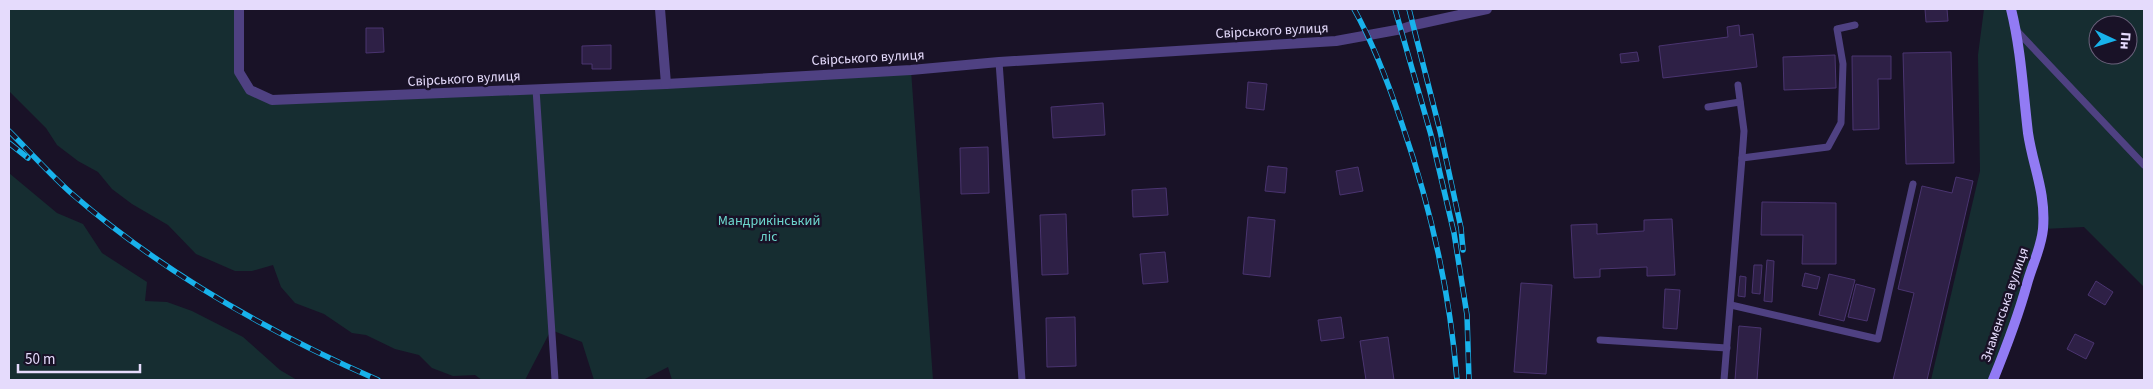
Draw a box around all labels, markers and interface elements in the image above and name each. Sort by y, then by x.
north arrow [2088,15,2138,65]
street label: Свірського вулиця [1215,18,1329,44]
text: Пн [2114,31,2136,50]
street label: Свірського вулиця [811,45,925,71]
street label: Свірського вулиця [407,66,521,92]
park label: Мандрикінський ліс [718,211,820,247]
street label: Знаменська вулиця [1976,245,2034,365]
scale bar [18,342,140,374]
text: 50 m [25,349,55,370]

